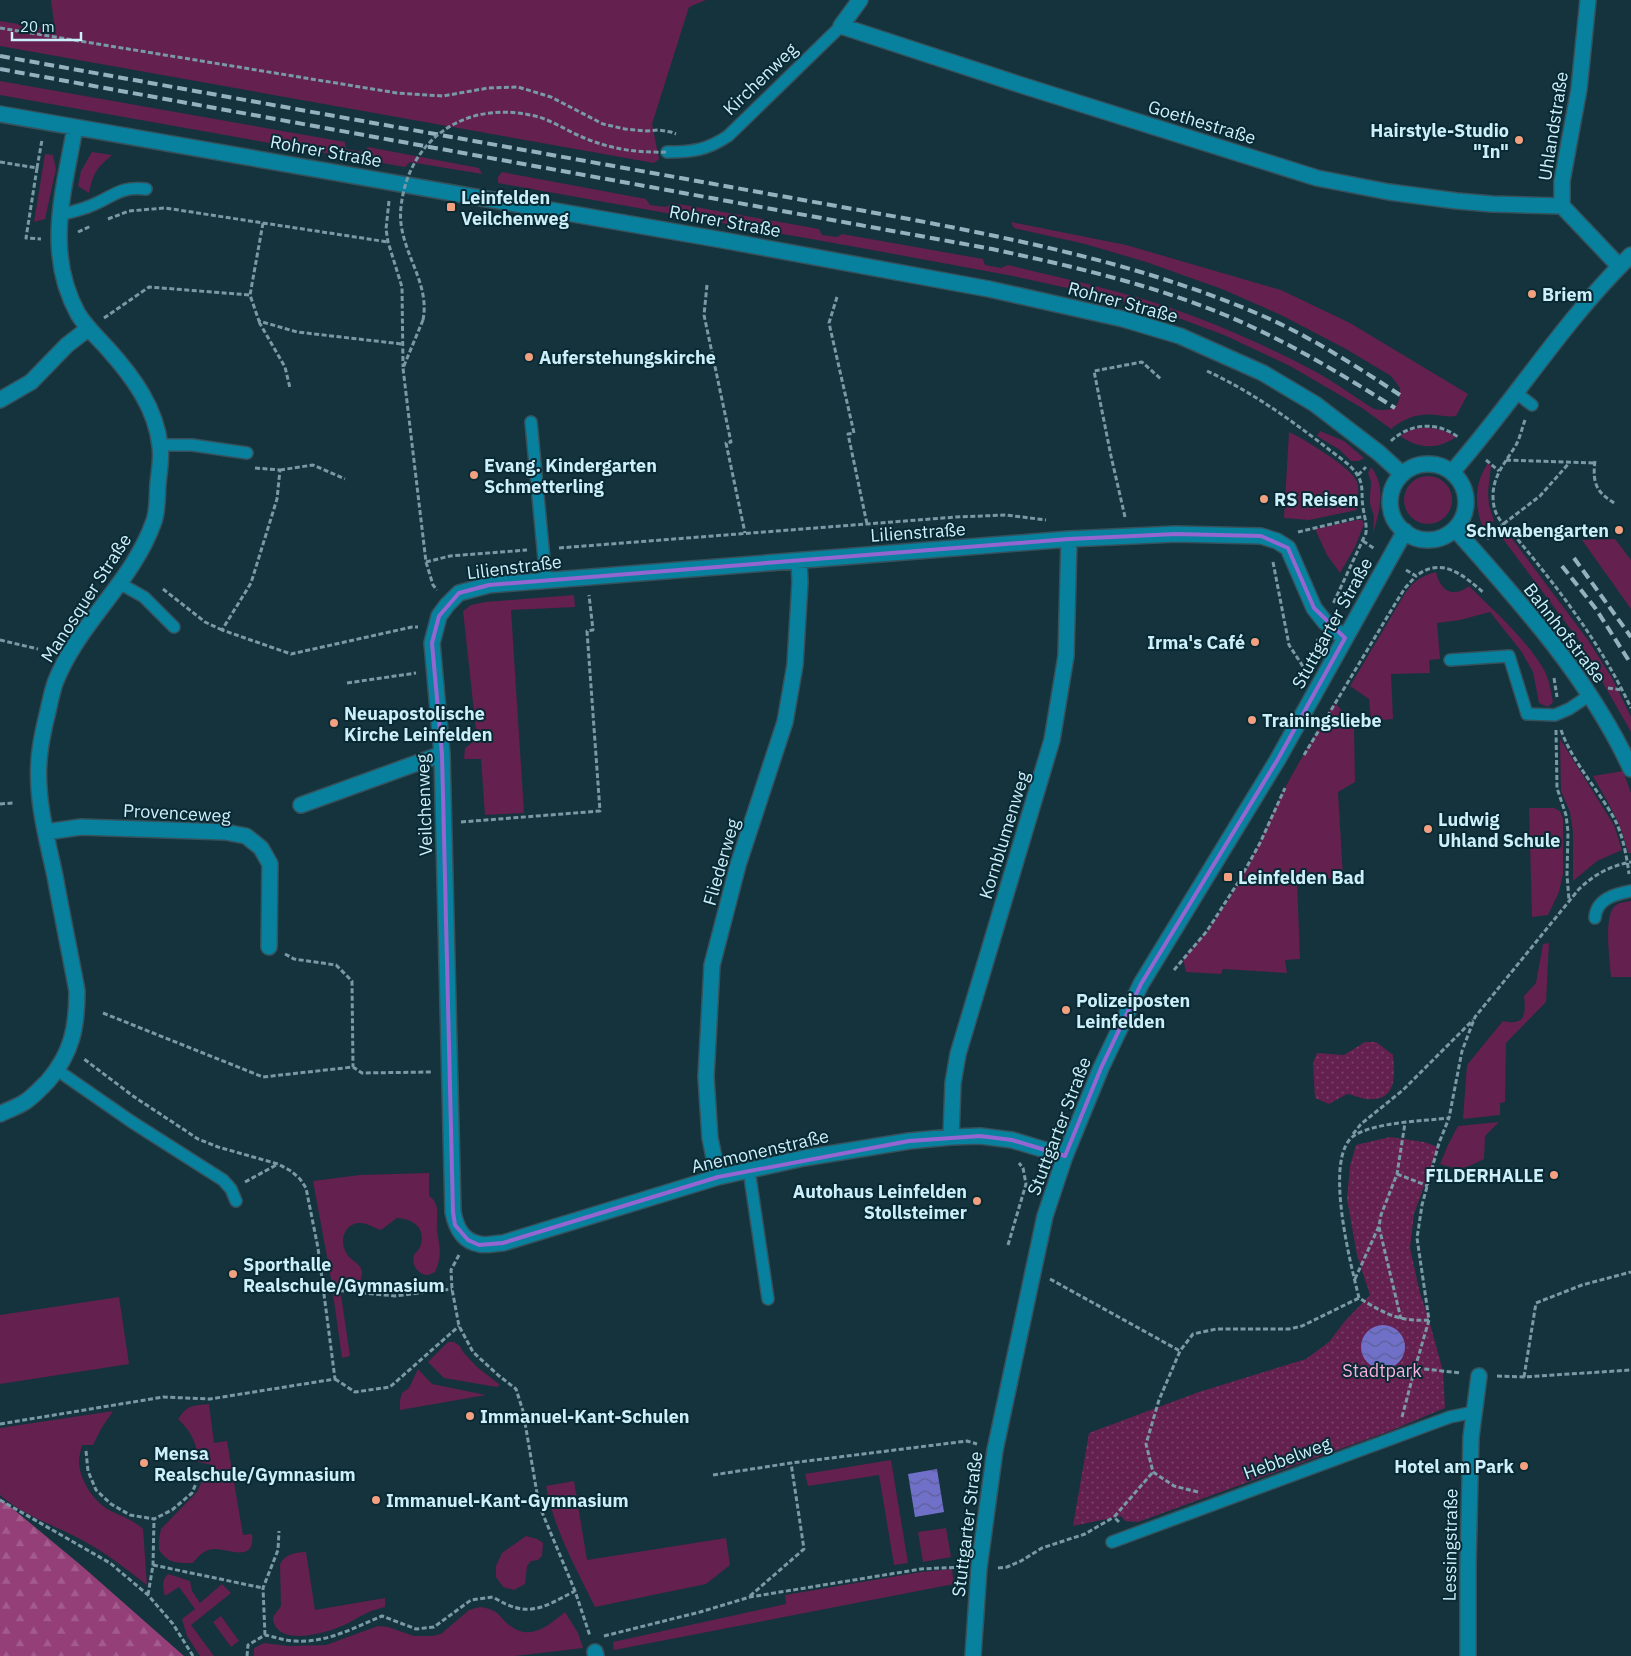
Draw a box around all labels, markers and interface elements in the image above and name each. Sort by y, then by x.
scale bar [12,10,81,42]
text: 20 m [20,17,55,36]
street label: Kirchenweg [718,37,802,120]
street label: Uhlandstraße [1533,70,1573,182]
street label: Goethestraße [1145,95,1259,149]
place label: Hairstyle-Studio "In" [1370,119,1509,163]
street label: Rohrer Straße [268,130,384,172]
marker: Hairstyle-Studio "In" [1513,134,1525,146]
place label: Leinfelden Veilchenweg [461,186,569,230]
street label: Rohrer Straße [667,200,783,242]
marker: Leinfelden Veilchenweg [445,201,457,213]
street label: Rohrer Straße [1065,276,1181,328]
place label: Briem [1542,283,1593,306]
marker: Briem [1526,288,1538,300]
place label: Auferstehungskirche [539,346,716,369]
marker: Auferstehungskirche [523,351,535,363]
place label: Evang. Kindergarten Schmetterling [484,454,657,498]
marker: Evang. Kindergarten Schmetterling [468,469,480,481]
place label: RS Reisen [1274,488,1359,511]
marker: RS Reisen [1258,493,1270,505]
street label: Lilienstraße [870,517,967,547]
place label: Schwabengarten [1466,519,1609,542]
marker: Schwabengarten [1613,524,1625,536]
street label: Manosquer Straße [36,529,136,667]
street label: Lilienstraße [465,550,563,584]
street label: Stuttgarter Straße [1286,553,1378,693]
street label: Bahnhofstraße [1519,578,1611,688]
place label: Irma's Café [1147,631,1245,654]
marker: Irma's Café [1249,636,1261,648]
place label: Neuapostolische Kirche Leinfelden [344,702,492,746]
place label: Trainingsliebe [1262,709,1382,732]
marker: Trainingsliebe [1246,714,1258,726]
marker: Neuapostolische Kirche Leinfelden [328,717,340,729]
street label: Veilchenweg [411,753,437,856]
street label: Kornblumenweg [974,768,1034,902]
street label: Provenceweg [123,799,232,827]
place label: Ludwig Uhland Schule [1438,808,1560,852]
street label: Fliederweg [698,815,745,908]
marker: Ludwig Uhland Schule [1422,823,1434,835]
place label: Leinfelden Bad [1238,866,1365,889]
marker: Leinfelden Bad [1222,871,1234,883]
place label: Polizeiposten Leinfelden [1076,989,1190,1033]
marker: Polizeiposten Leinfelden [1060,1004,1072,1016]
street label: Stuttgarter Straße [1022,1053,1096,1198]
street label: Anemonenstraße [689,1124,831,1178]
place label: FILDERHALLE [1425,1164,1544,1187]
marker: FILDERHALLE [1548,1169,1560,1181]
place label: Autohaus Leinfelden Stollsteimer [793,1180,967,1224]
marker: Autohaus Leinfelden Stollsteimer [971,1195,983,1207]
place label: Sporthalle Realschule/Gymnasium [243,1253,445,1297]
marker: Sporthalle Realschule/Gymnasium [227,1268,239,1280]
park label: Stadtpark [1342,1359,1422,1382]
place label: Immanuel-Kant-Schulen [480,1405,690,1428]
marker: Immanuel-Kant-Schulen [464,1410,476,1422]
street label: Hebbelweg [1240,1431,1334,1484]
place label: Mensa Realschule/Gymnasium [154,1442,356,1486]
street label: Stuttgarter Straße [947,1450,987,1598]
place label: Hotel am Park [1394,1455,1515,1478]
marker: Mensa Realschule/Gymnasium [138,1457,150,1469]
marker: Hotel am Park [1518,1460,1530,1472]
street label: Lessingstraße [1438,1488,1462,1602]
place label: Immanuel-Kant-Gymnasium [386,1489,629,1512]
marker: Immanuel-Kant-Gymnasium [370,1494,382,1506]

